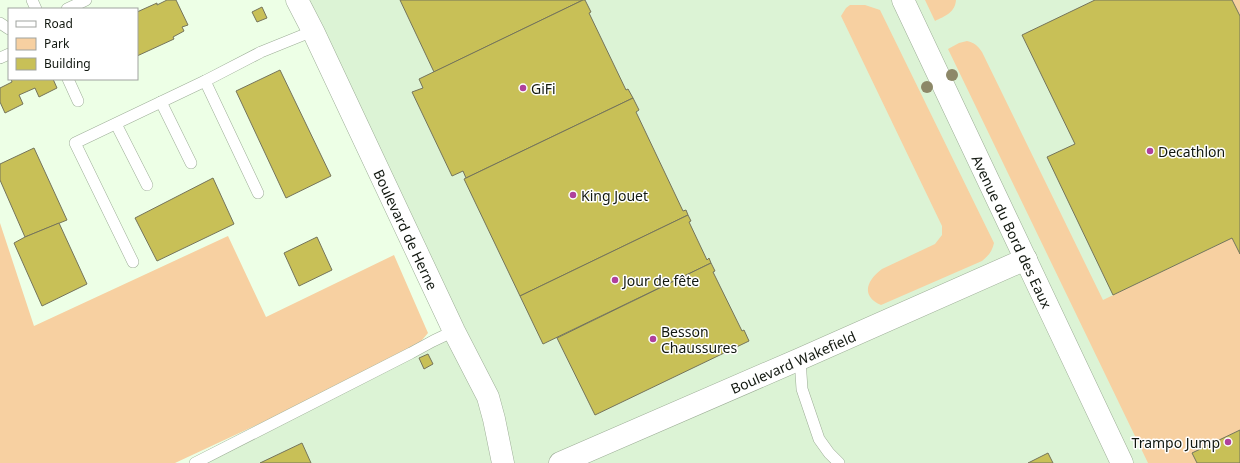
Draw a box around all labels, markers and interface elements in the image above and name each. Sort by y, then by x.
legend [8,8,138,80]
text: Road [44,15,73,32]
text: Park [44,35,70,52]
text: Building [44,55,91,72]
place label: GiFi [531,79,556,98]
marker: GiFi [518,83,528,93]
place label: Decathlon [1158,142,1225,161]
marker: Decathlon [1145,146,1155,156]
street label: Avenue du Bord des Eaux [968,152,1057,312]
street label: Boulevard de Herne [370,166,443,293]
place label: King Jouet [581,186,648,205]
marker: King Jouet [568,190,578,200]
place label: Jour de fête [621,271,699,290]
marker: Jour de fête [610,275,620,285]
place label: Besson Chaussures [661,322,737,357]
street label: Boulevard Wakefield [727,326,859,398]
marker: Besson Chaussures [648,334,658,344]
place label: Trampo Jump [1132,433,1220,452]
marker: Trampo Jump [1223,437,1233,447]

